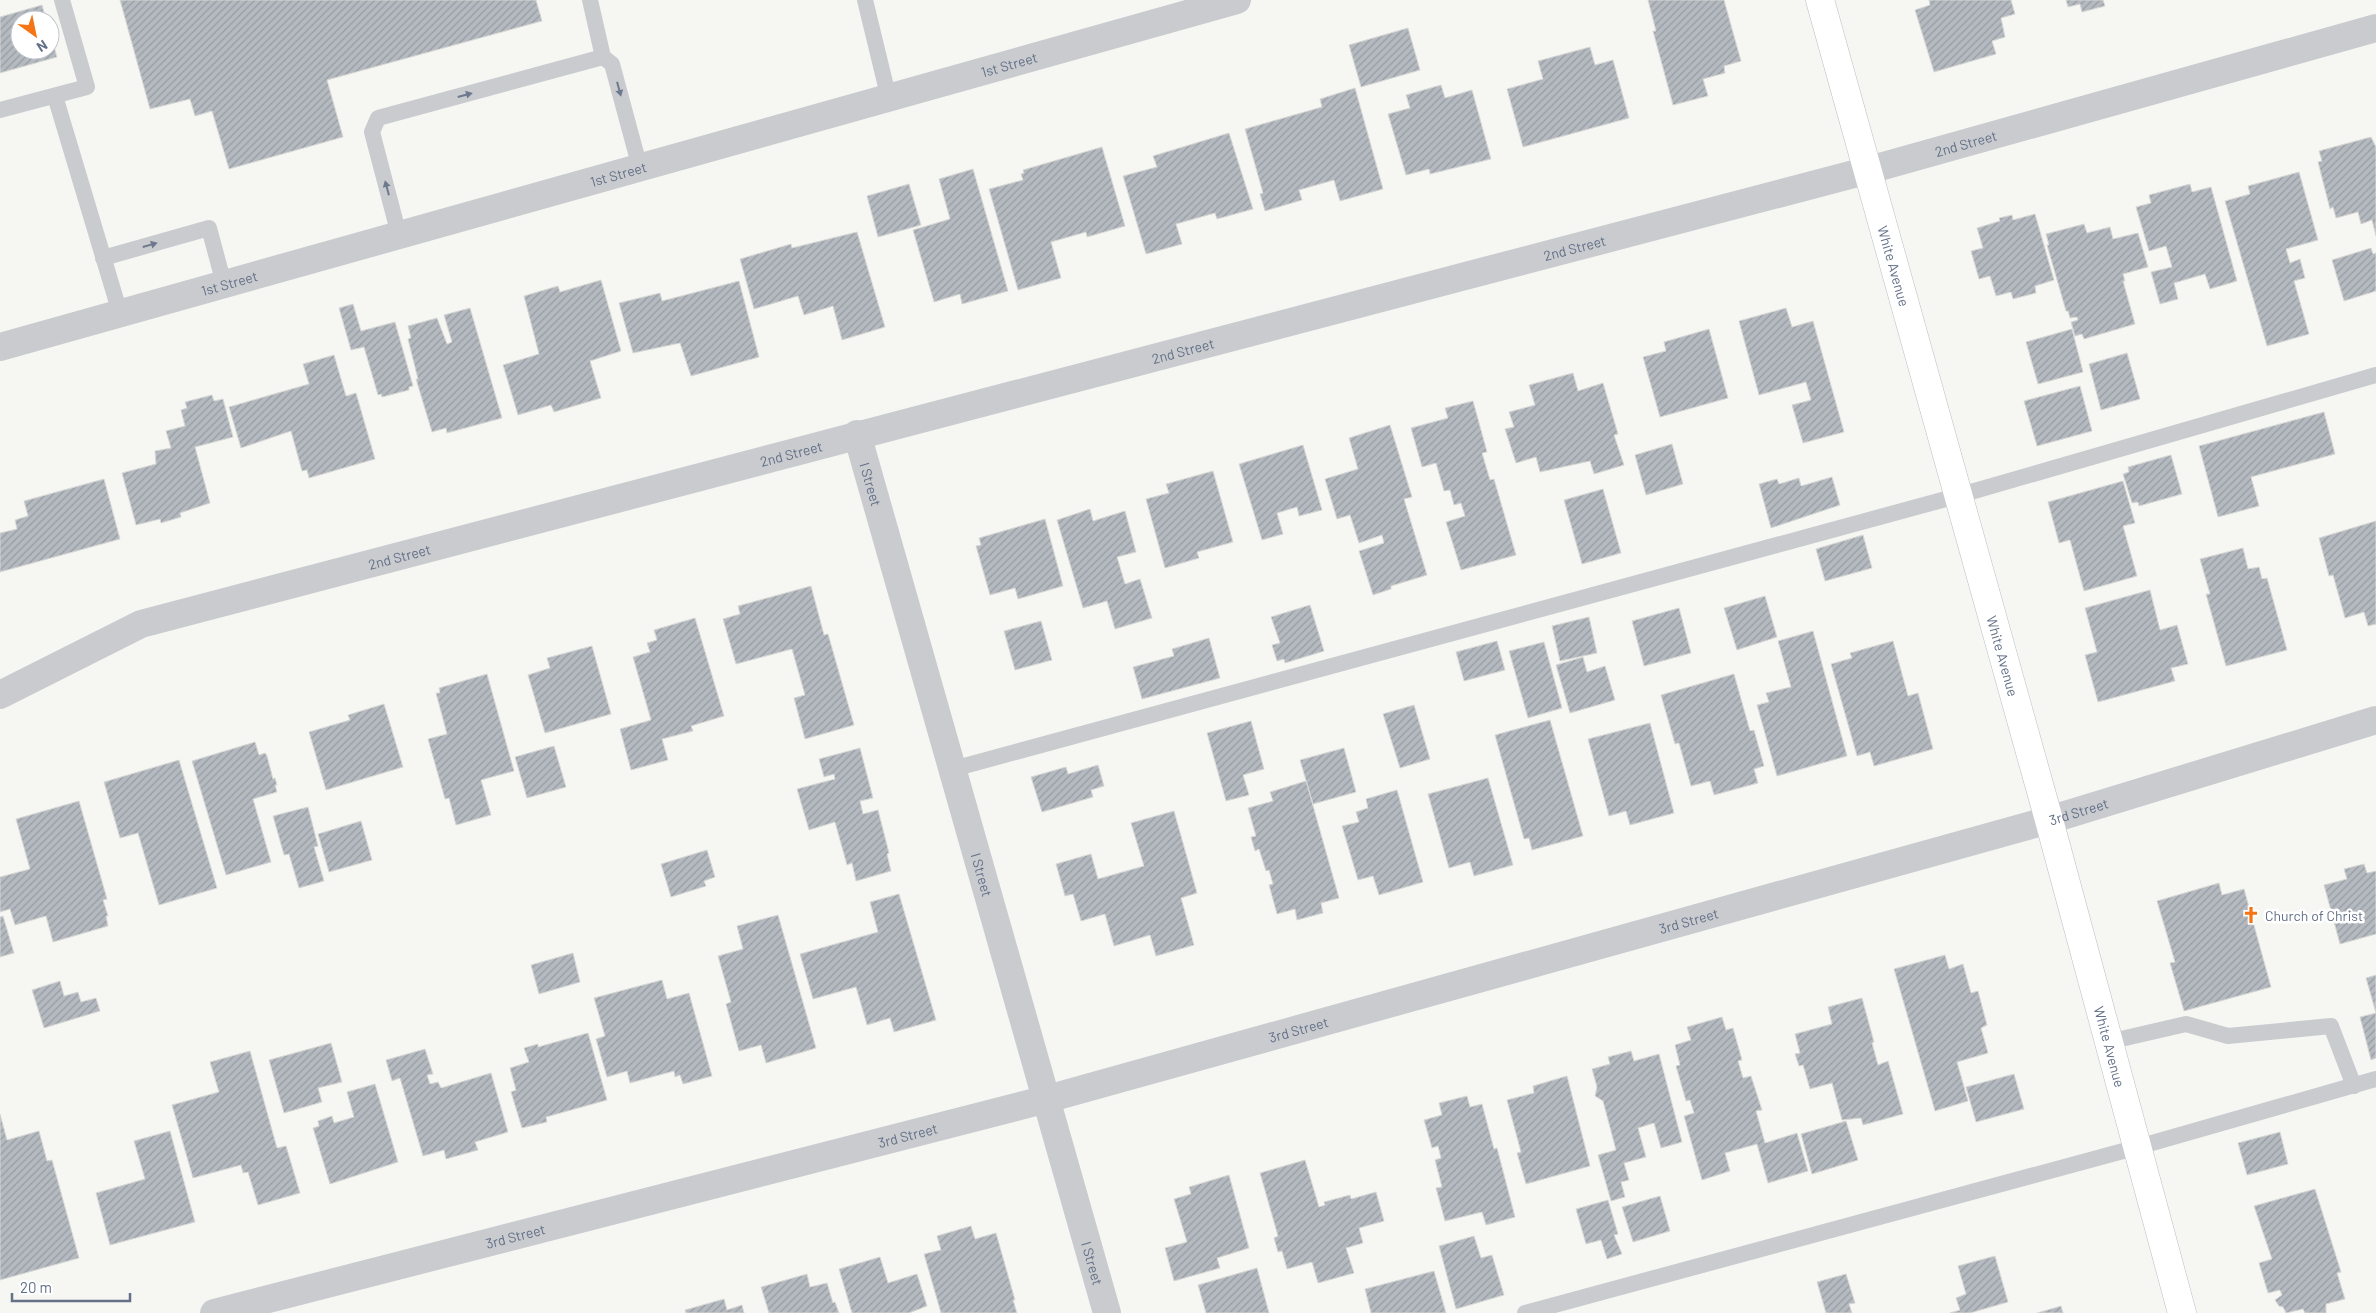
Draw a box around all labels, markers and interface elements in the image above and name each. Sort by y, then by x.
north arrow [10,10,60,60]
text: N [34,37,51,56]
street label: 1st Street [979,48,1039,80]
one-way arrow [615,82,623,97]
one-way arrow [458,90,473,98]
street label: 2nd Street [1933,126,1999,160]
street label: 1st Street [588,158,648,190]
one-way arrow [383,180,391,195]
street label: White Avenue [1875,224,1914,308]
street label: 2nd Street [1542,231,1607,264]
one-way arrow [142,240,157,248]
street label: 1st Street [199,267,259,299]
street label: 2nd Street [1150,334,1216,367]
street label: 2nd Street [758,437,824,470]
street label: I Street [857,460,886,508]
street label: 2nd Street [366,540,432,572]
street label: White Avenue [1984,614,2023,698]
street label: 3rd Street [2047,794,2110,828]
street label: I Street [968,851,997,898]
street label: 3rd Street [1657,904,1720,937]
church icon: Church of Christ [2241,905,2261,925]
place label: Church of Christ [2265,907,2363,924]
street label: White Avenue [2091,1004,2129,1089]
street label: 3rd Street [1267,1013,1330,1045]
street label: 3rd Street [876,1119,939,1151]
street label: 3rd Street [484,1220,547,1251]
street label: I Street [1079,1239,1107,1287]
scale bar [12,1270,130,1302]
text: 20 m [20,1278,52,1296]

